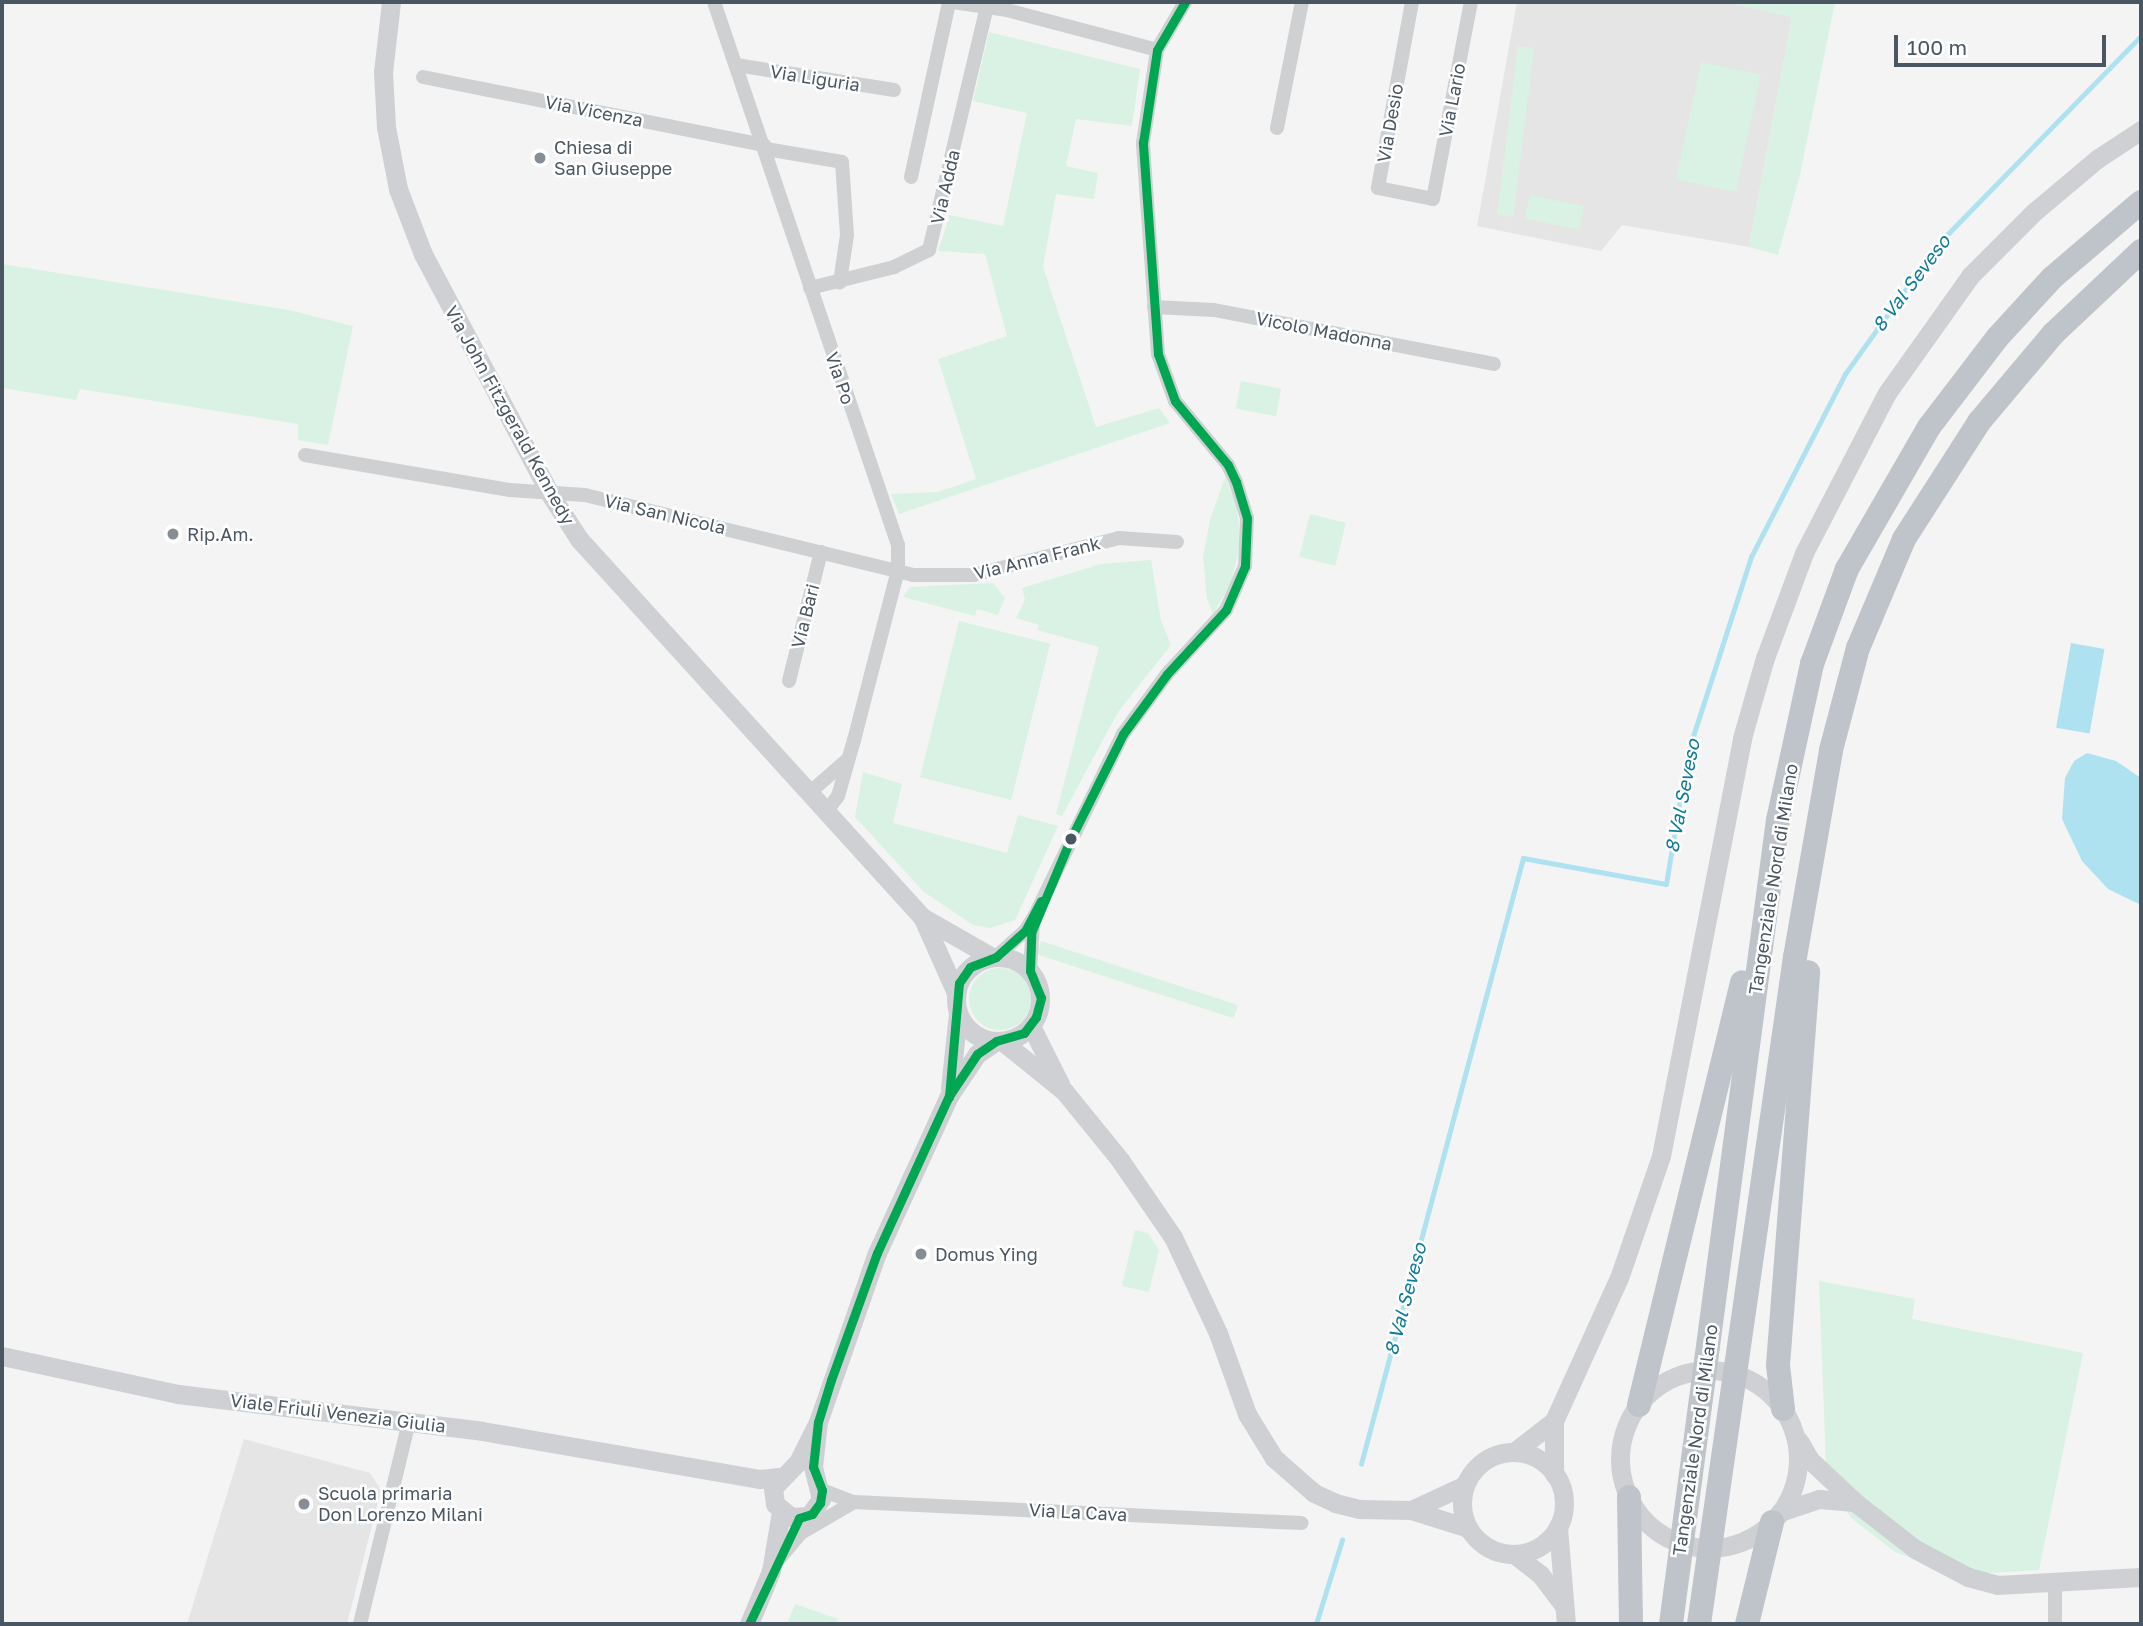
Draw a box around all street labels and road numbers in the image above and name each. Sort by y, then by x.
street label: Via Liguria [769,60,861,96]
street label: Via Lario [1434,61,1470,139]
street label: Via Desio [1372,82,1408,164]
street label: Via Vicenza [543,91,645,131]
street label: Via Adda [926,148,964,226]
street label: Via John Fitzgerald Kennedy [441,302,579,528]
street label: Vicolo Madonna [1254,307,1394,355]
street label: Via Po [821,349,859,407]
street label: Via San Nicola [602,490,728,538]
street label: Via Anna Frank [972,532,1102,584]
street label: Via Bari [787,582,823,650]
street label: Tangenziale Nord di Milano [1744,762,1802,996]
street label: Tangenziale Nord di Milano [1668,1323,1722,1557]
street label: Viale Friuli Venezia Giulia [229,1389,447,1437]
street label: Via La Cava [1028,1499,1128,1525]

